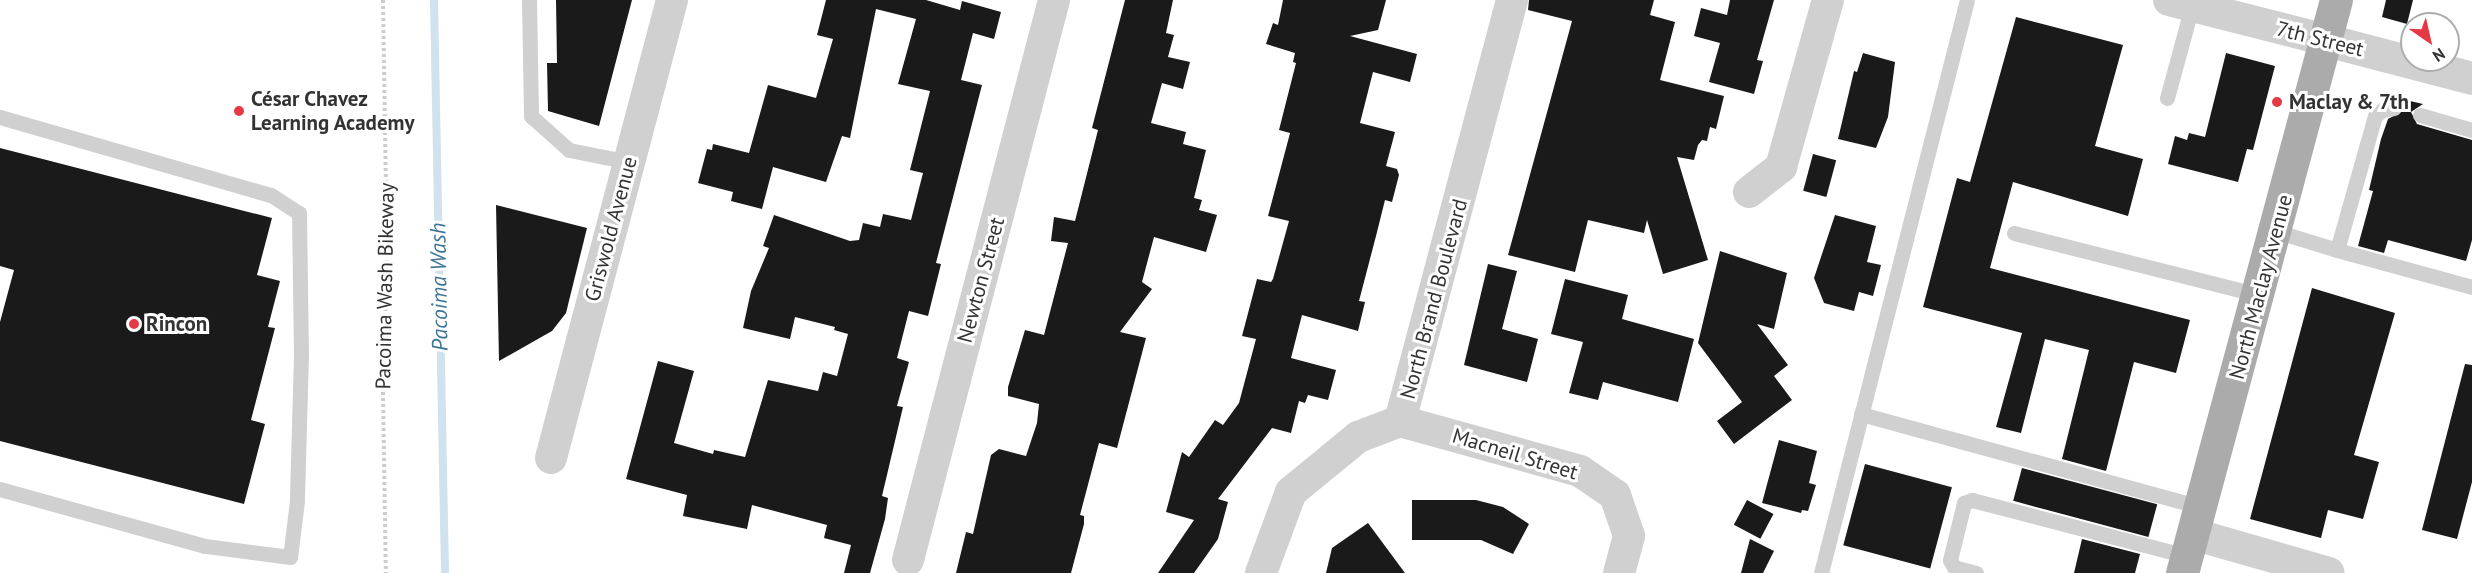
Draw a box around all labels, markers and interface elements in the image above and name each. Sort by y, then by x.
north arrow [2400,12,2460,72]
street label: 7th Street [2274,16,2366,62]
text: N [2429,44,2449,66]
place label: César Chavez Learning Academy [251,86,415,136]
place label: Maclay & 7th [2289,89,2410,115]
marker: Maclay & 7th [2270,95,2284,109]
marker: César Chavez Learning Academy [232,104,246,118]
street label: Griswold Avenue [579,154,643,304]
street label: Pacoima Wash Bikeway [371,182,399,390]
street label: North Maclay Avenue [2224,191,2298,383]
street label: North Brand Boulevard [1395,196,1473,402]
street label: Newton Street [952,214,1010,346]
water label: Pacoima Wash [425,222,453,352]
place label: Rincon [146,311,207,337]
marker: Rincon [127,317,141,331]
street label: Macneil Street [1449,423,1581,485]

